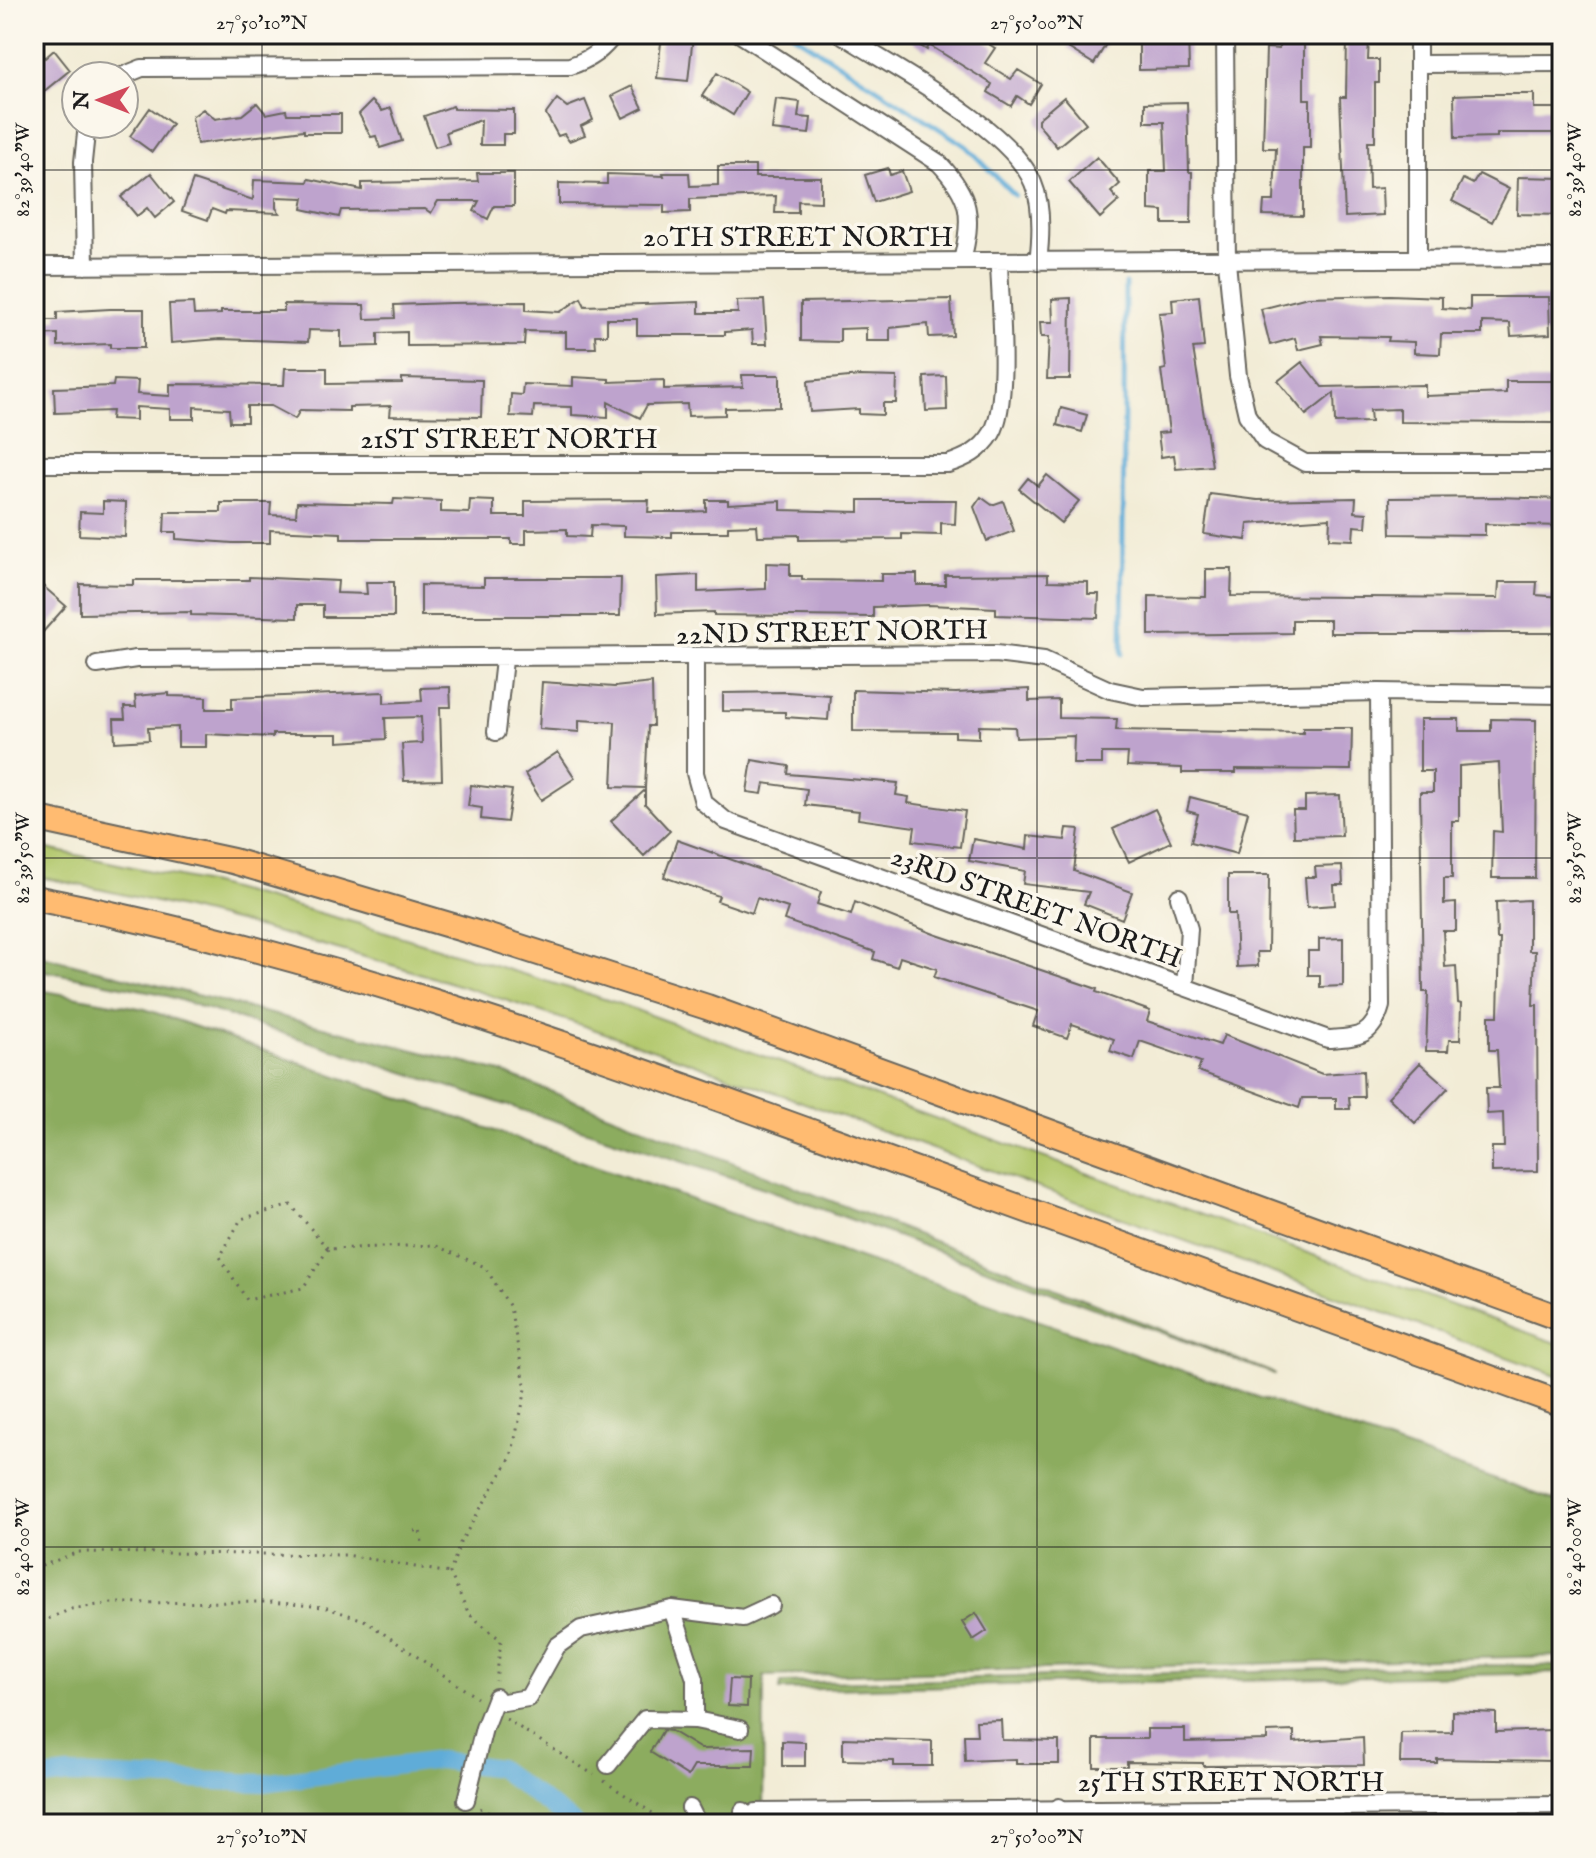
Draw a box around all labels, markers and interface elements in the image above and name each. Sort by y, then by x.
text: 27°50'10"N [216,11,308,36]
text: 27°50'00"N [990,11,1084,36]
north arrow [60,60,140,140]
text: N [68,90,96,111]
text: 82°39'40"W [11,122,36,217]
text: 82°39'40"W [1563,122,1588,217]
street label: 20TH STREET NORTH [643,221,953,256]
street label: 21ST STREET NORTH [360,423,658,458]
street label: 22ND STREET NORTH [676,613,988,654]
text: 82°39'50"W [11,811,36,904]
text: 82°39'50"W [1563,811,1588,904]
street label: 23RD STREET NORTH [886,839,1186,977]
text: 82°40'00"W [11,1497,36,1596]
text: 82°40'00"W [1563,1497,1588,1596]
street label: 25TH STREET NORTH [1078,1766,1384,1801]
text: 27°50'10"N [216,1825,308,1850]
text: 27°50'00"N [990,1825,1084,1850]

